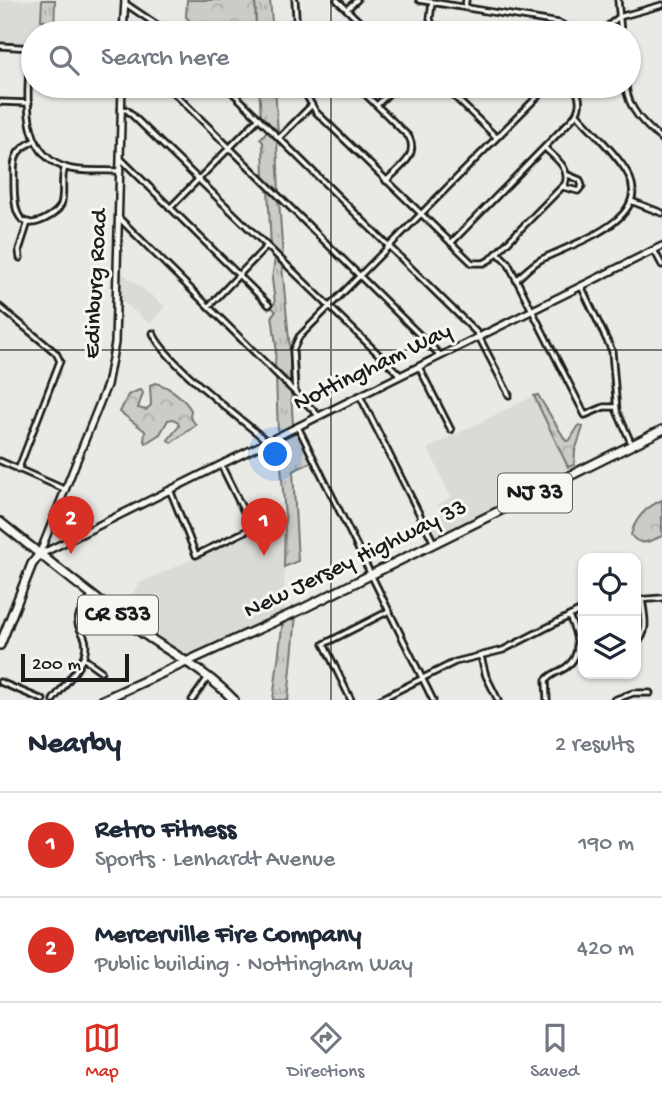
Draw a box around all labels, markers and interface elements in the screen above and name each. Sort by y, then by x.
search box [21,21,641,98]
icon: search [45,41,83,79]
text: Search here [101,44,229,75]
street label: Edinburg Road [79,207,116,360]
street label: Nottingham Way [289,317,457,419]
your location [258,437,292,471]
road number: NJ 33 [498,474,572,512]
street label: New Jersey Highway 33 [240,493,472,627]
pin: 2 [48,496,94,554]
pin: 1 [241,498,287,556]
map controls [578,553,641,679]
button: locate [578,553,641,616]
road number: CR 533 [78,596,158,635]
button: layers [578,616,641,679]
scale bar [21,651,130,683]
text: 200 m [32,654,81,677]
text: Nearby [28,728,121,763]
text: 2 results [555,732,634,759]
text: Retro Fitness [95,816,236,847]
text: 1 [46,831,56,858]
text: 190 m [578,831,634,858]
text: Sports · Lenhardt Avenue [95,847,335,874]
text: Mercerville Fire Company [95,921,361,952]
text: 2 [45,936,57,963]
text: 420 m [577,936,634,963]
text: Public building · Nottingham Way [95,952,413,979]
tab: Map [83,1019,121,1084]
tab: Directions [287,1019,364,1084]
tab: Saved [530,1019,579,1084]

